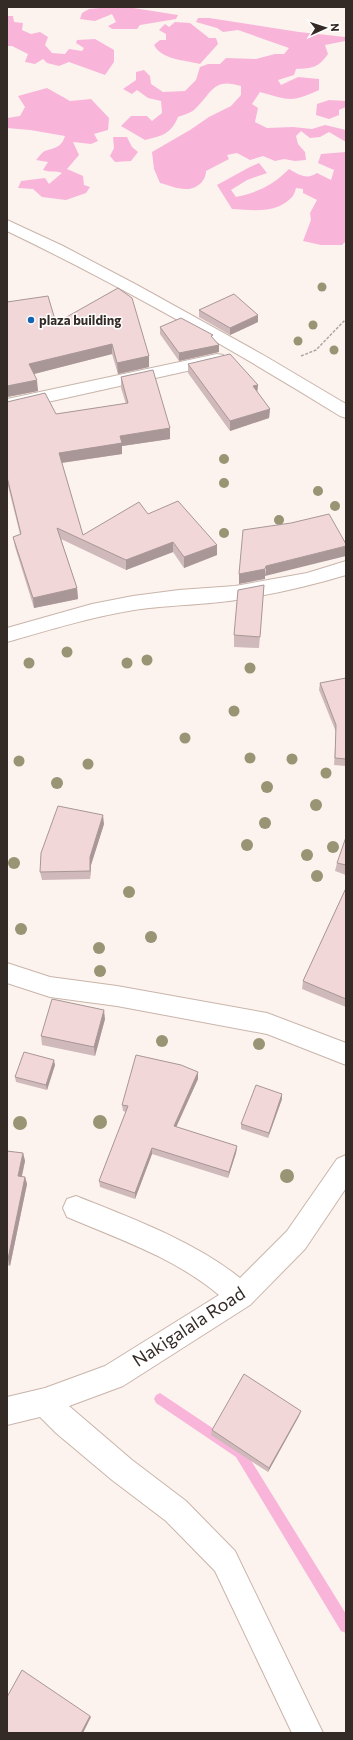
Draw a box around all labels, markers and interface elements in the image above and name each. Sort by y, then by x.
north arrow [305,8,345,48]
text: N [329,23,342,32]
place label: plaza building [39,312,121,328]
marker: plaza building [26,315,36,325]
street label: Nakigalala Road [128,1282,249,1371]

